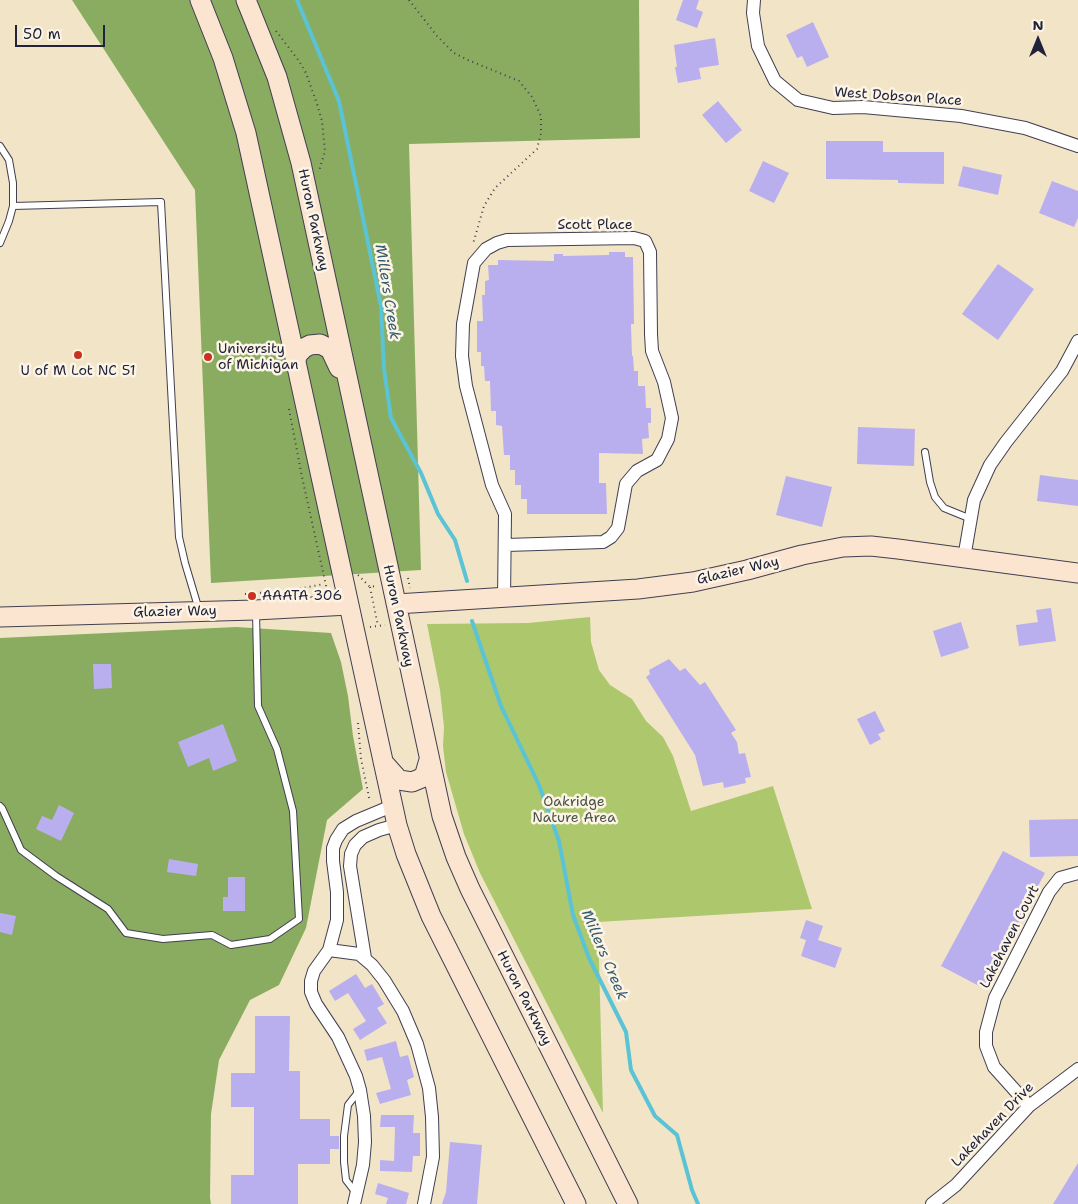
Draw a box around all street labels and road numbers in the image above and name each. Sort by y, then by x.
street label: West Dobson Place [834,84,962,110]
street label: Huron Parkway [294,167,332,273]
street label: Scott Place [557,217,633,233]
street label: Glazier Way [695,553,781,589]
street label: Huron Parkway [379,563,417,669]
street label: Glazier Way [133,603,217,621]
street label: Lakehaven Court [977,883,1043,991]
street label: Huron Parkway [493,948,555,1048]
street label: Lakehaven Drive [948,1079,1038,1171]

